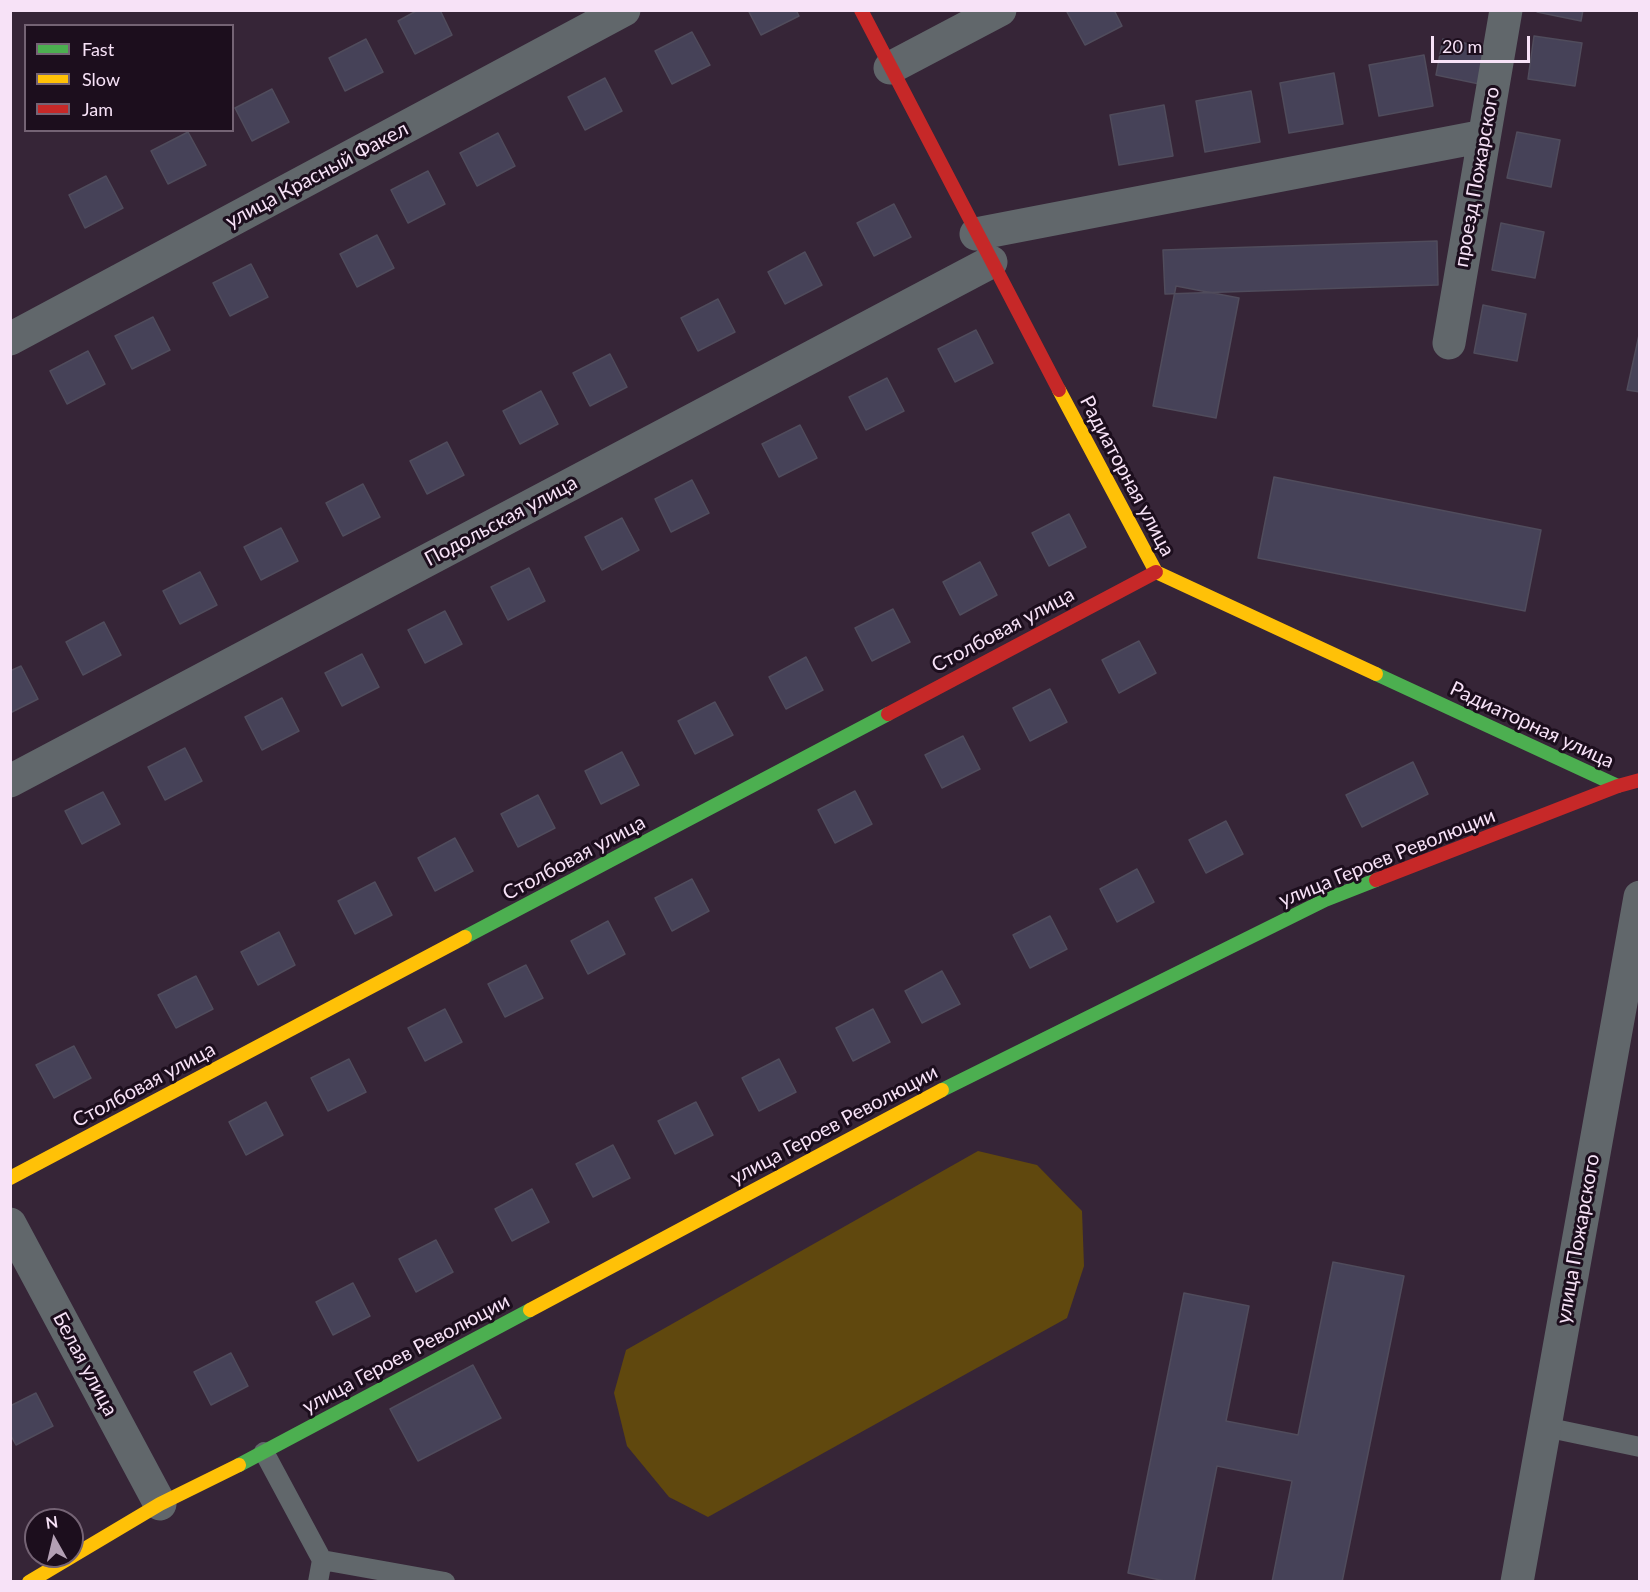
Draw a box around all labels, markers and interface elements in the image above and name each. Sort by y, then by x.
legend [24,24,234,132]
scale bar [1434,24,1533,62]
text: 20 m [1442,35,1482,57]
text: Fast [82,38,114,60]
text: Slow [82,68,120,90]
street label: проезд Пожарского [1449,85,1505,269]
text: Jam [82,98,113,120]
street label: улица Красный Факел [222,117,412,233]
street label: Радиаторная улица [1075,392,1179,560]
street label: Подольская улица [421,471,581,571]
street label: Столбовая улица [928,582,1078,678]
street label: Радиаторная улица [1446,676,1618,774]
street label: улица Героев Революции [1275,804,1499,912]
street label: Столбовая улица [499,810,649,906]
street label: Столбовая улица [69,1037,219,1133]
street label: улица Героев Революции [726,1060,942,1190]
street label: улица Пожарского [1551,1152,1605,1326]
street label: улица Героев Революции [298,1289,514,1419]
street label: Белая улица [48,1308,122,1420]
north arrow [24,1508,84,1568]
text: N [44,1511,59,1532]

